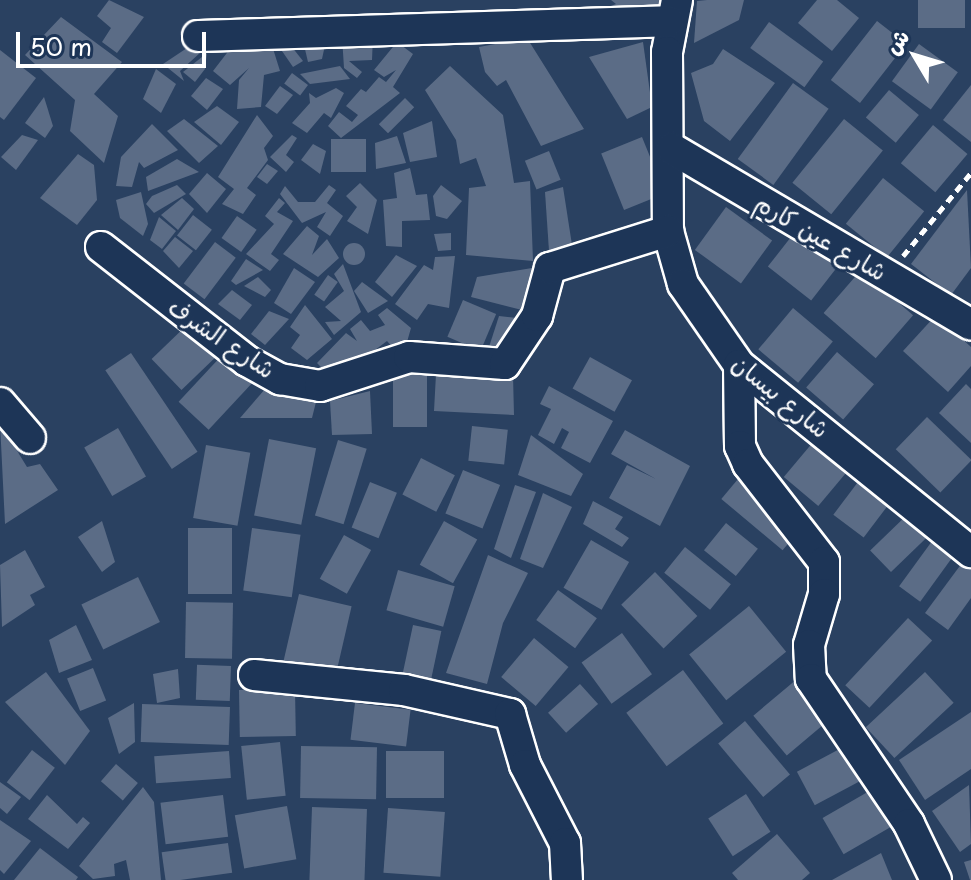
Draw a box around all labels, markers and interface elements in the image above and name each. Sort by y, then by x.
scale bar [20,16,210,66]
north arrow [875,16,955,96]
text: ش [875,21,916,61]
text: 50 m [30,28,92,64]
street label: شارع عين كارم [750,188,892,286]
street label: شارع الشرف [163,292,281,384]
street label: شارع بيسان [727,348,835,444]

